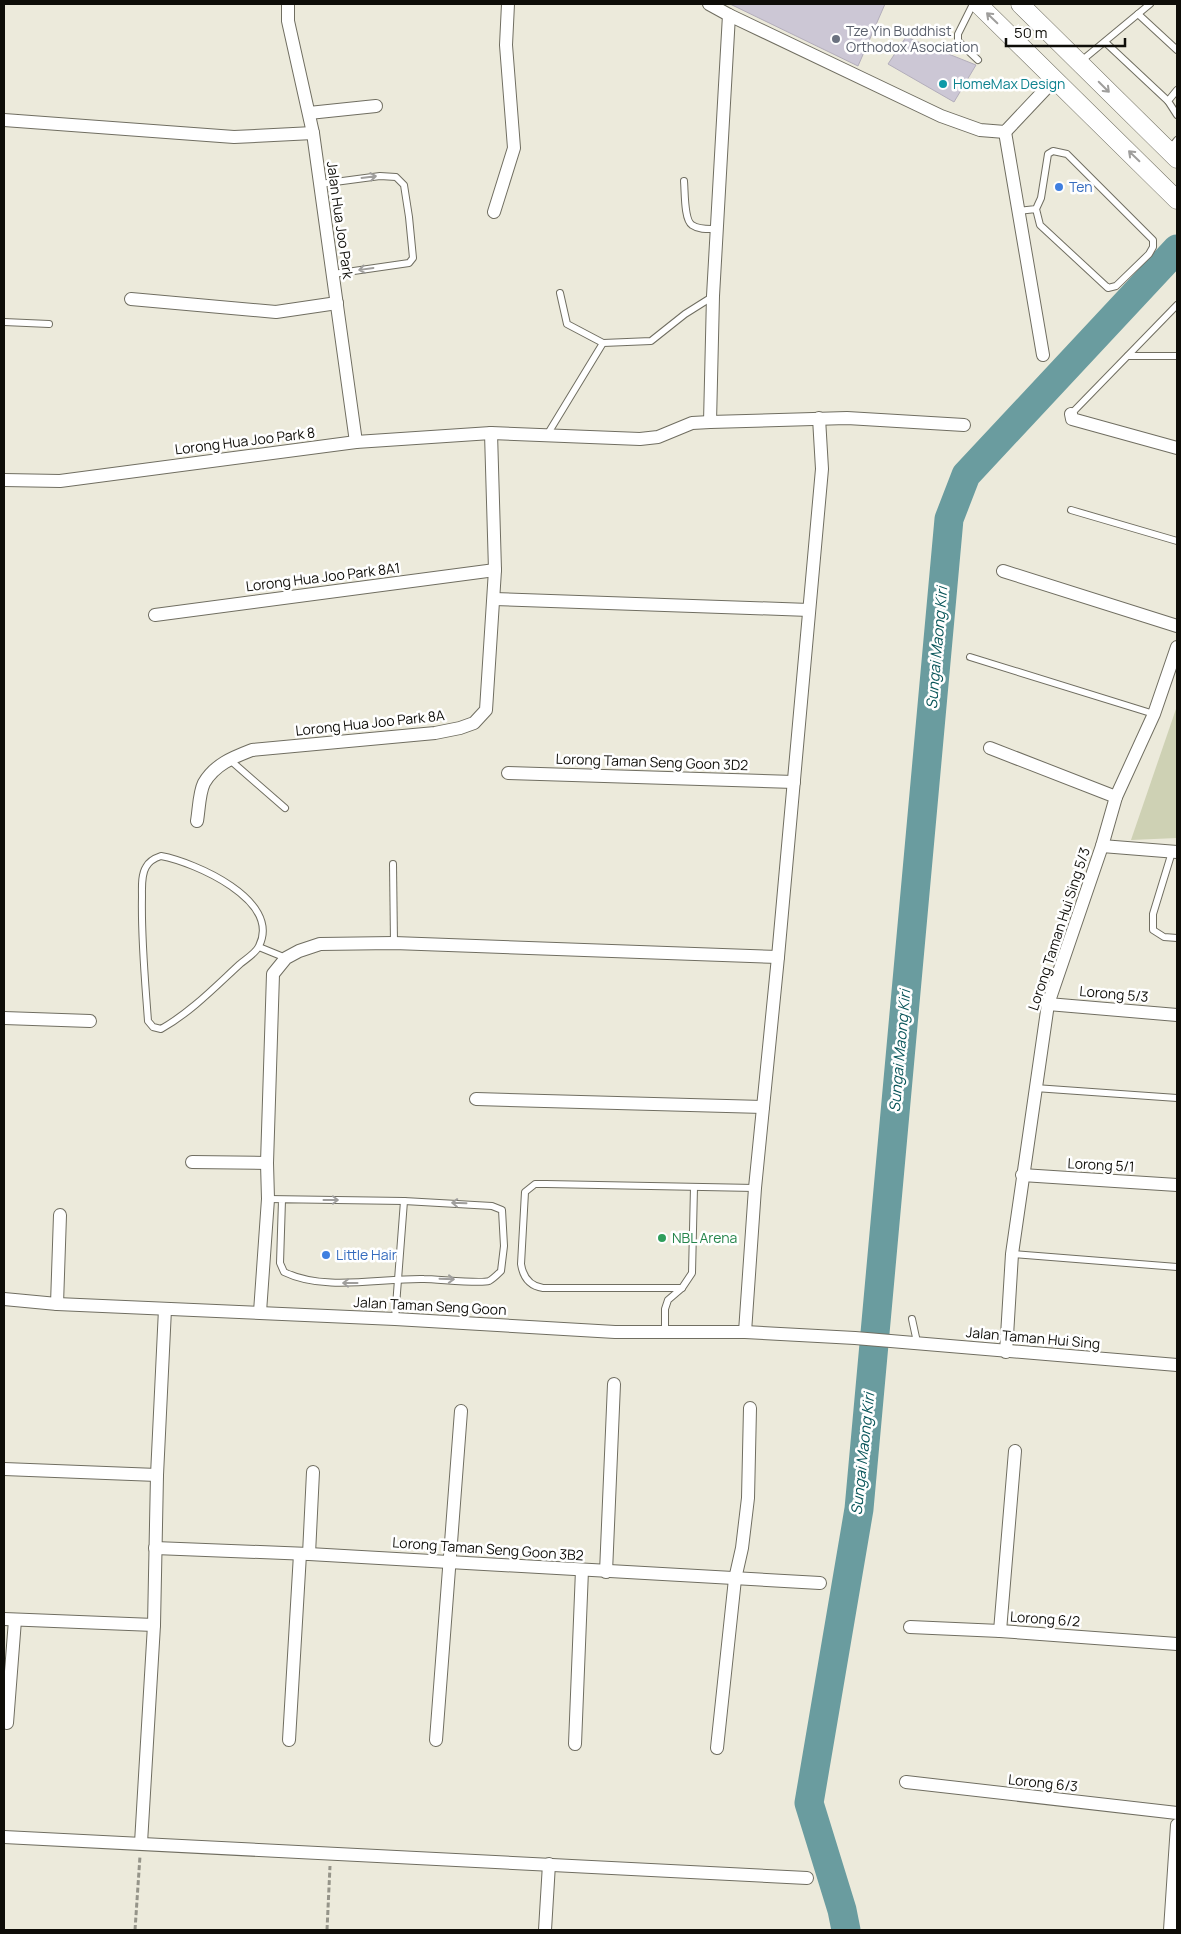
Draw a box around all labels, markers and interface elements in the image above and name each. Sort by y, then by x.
one-way arrow [986,12,999,24]
scale bar [1006,15,1125,47]
place label: Tze Yin Buddhist Orthodox Asociation [846,21,979,56]
text: 50 m [1014,22,1048,43]
marker: Tze Yin Buddhist Orthodox Asociation [830,33,842,45]
place label: HomeMax Design [953,74,1065,93]
marker: HomeMax Design [937,78,949,90]
one-way arrow [1098,81,1111,93]
one-way arrow [1127,150,1140,162]
street label: Jalan Hua Joo Park [323,160,358,281]
one-way arrow [360,172,376,182]
place label: Ten [1069,177,1093,196]
marker: Ten [1053,181,1065,193]
one-way arrow [358,264,374,274]
street label: Lorong Hua Joo Park 8 [174,422,316,459]
street label: Lorong Hua Joo Park 8A1 [245,558,401,595]
water label: Sungai Maong Kiri [921,583,953,710]
street label: Lorong Hua Joo Park 8A [294,705,446,740]
street label: Lorong Taman Seng Goon 3D2 [555,749,749,774]
street label: Lorong Taman Hui Sing 5/3 [1023,845,1094,1013]
street label: Lorong 5/3 [1079,981,1149,1006]
water label: Sungai Maong Kiri [884,986,916,1113]
street label: Lorong 5/1 [1067,1153,1135,1176]
one-way arrow [322,1195,339,1205]
one-way arrow [451,1198,468,1208]
place label: NBL Arena [672,1228,737,1247]
marker: NBL Arena [656,1232,668,1244]
place label: Little Hair [336,1245,397,1264]
marker: Little Hair [320,1249,332,1261]
one-way arrow [439,1275,455,1284]
one-way arrow [342,1278,358,1288]
street label: Jalan Taman Seng Goon [353,1292,507,1319]
street label: Jalan Taman Hui Sing [965,1322,1101,1353]
water label: Sungai Maong Kiri [846,1389,880,1516]
street label: Lorong Taman Seng Goon 3B2 [392,1532,584,1565]
street label: Lorong 6/2 [1009,1607,1081,1630]
street label: Lorong 6/3 [1007,1769,1079,1796]

